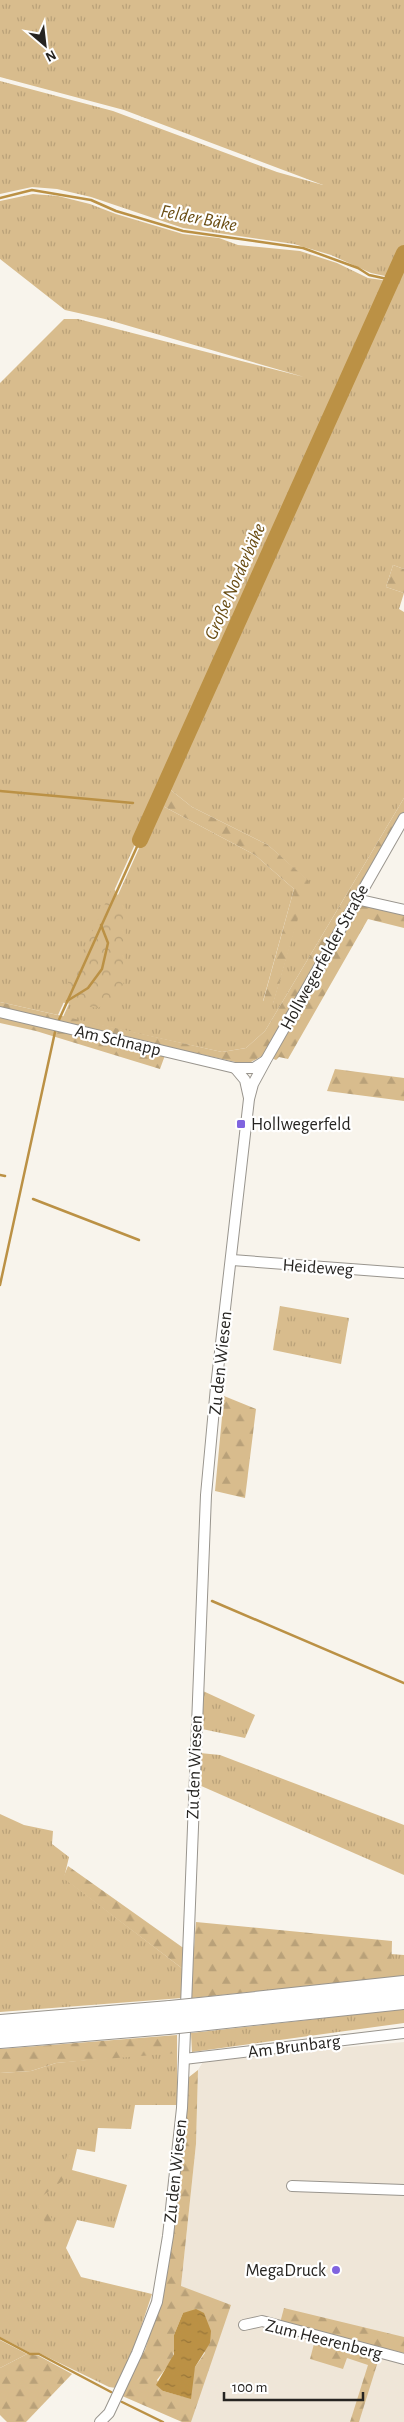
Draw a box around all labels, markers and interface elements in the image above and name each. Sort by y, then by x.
north arrow [20,20,70,70]
text: N [43,47,58,64]
water label: Felder Bäke [159,202,238,235]
water label: Große Norderbäke [201,521,269,643]
street label: Hollwegerfelder Straße [277,882,372,1033]
street label: Am Schnapp [73,1022,163,1060]
place label: Hollwegerfeld [251,1116,351,1134]
marker: Hollwegerfeld [235,1118,247,1130]
street label: Heideweg [282,1257,354,1279]
street label: Zu den Wiesen [207,1310,235,1416]
street label: Zu den Wiesen [184,1715,206,1819]
street label: Am Brunbarg [247,2032,342,2062]
street label: Zu den Wiesen [162,2118,190,2224]
place label: MegaDruck [245,2262,327,2280]
marker: MegaDruck [330,2264,342,2276]
street label: Zum Heerenberg [264,2317,384,2363]
scale bar [224,2370,363,2402]
text: 100 m [232,2380,267,2395]

